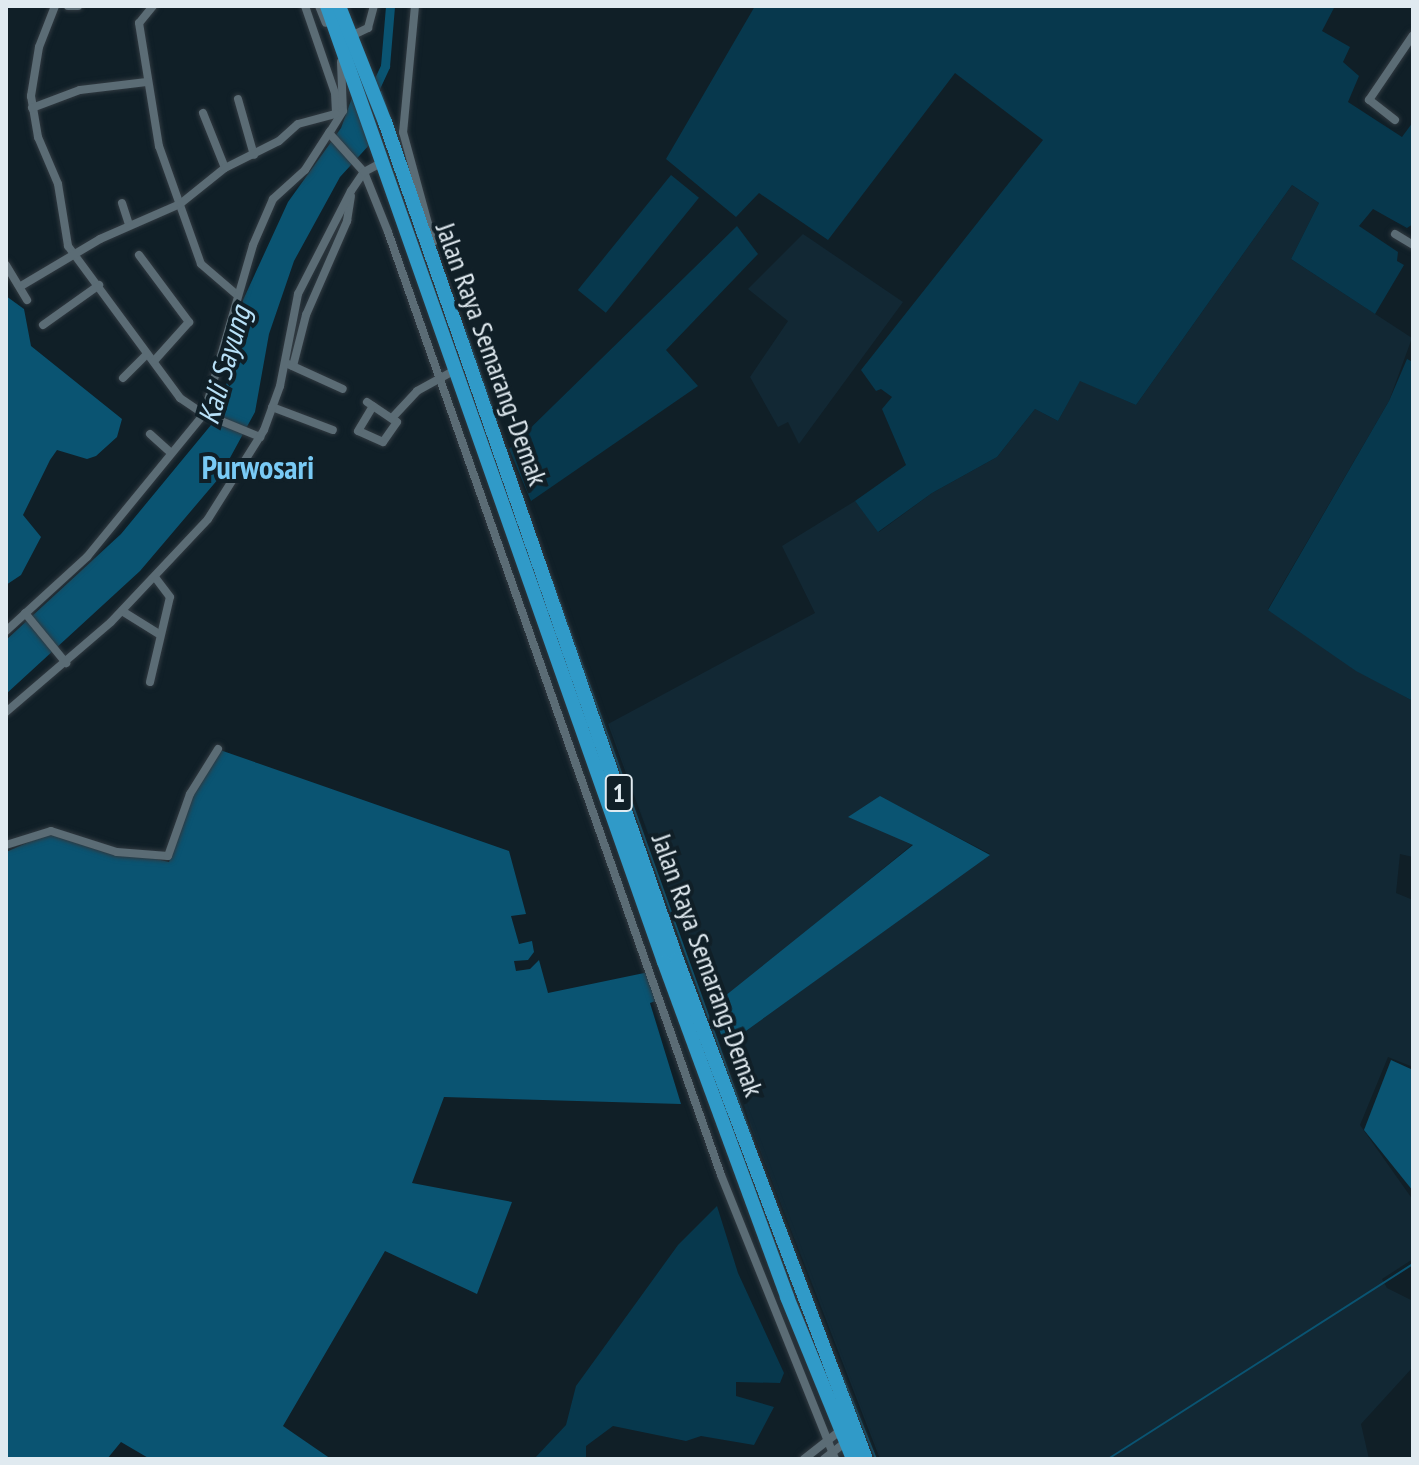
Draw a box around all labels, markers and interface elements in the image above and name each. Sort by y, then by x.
street label: Jalan Raya Semarang-Demak [429,218,555,490]
water label: Kali Sayung [190,302,258,428]
district label: Purwosari [202,448,314,486]
road number: 1 [603,771,635,815]
street label: Jalan Raya Semarang-Demak [645,829,771,1101]

